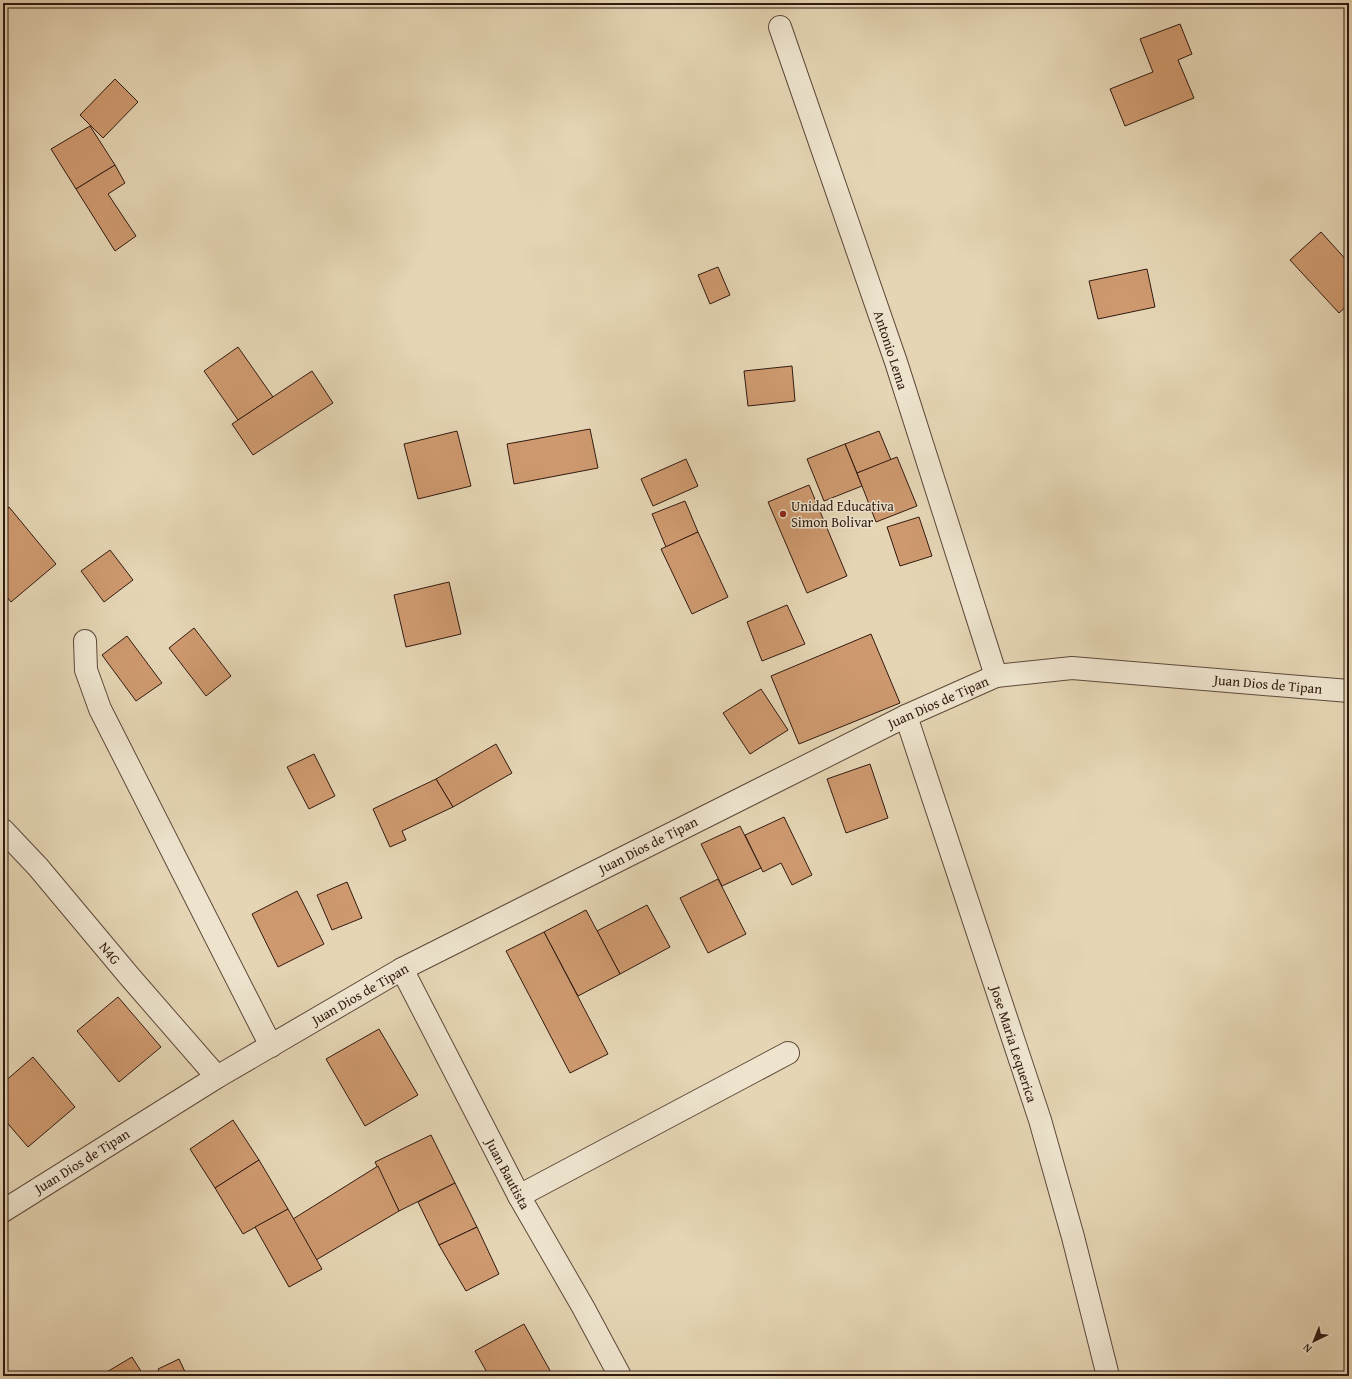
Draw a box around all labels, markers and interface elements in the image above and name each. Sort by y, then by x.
street label: Antonio Lema [869,308,913,392]
place label: Unidad Educativa Simon Bolivar [791,496,894,532]
marker: Unidad Educativa Simon Bolivar [778,509,788,519]
street label: Juan Dios de Tipan [1211,669,1323,699]
street label: Juan Dios de Tipan [882,671,992,734]
street label: Juan Dios de Tipan [593,811,701,879]
street label: N4G [95,937,125,969]
street label: Juan Dios de Tipan [306,958,412,1031]
street label: Jose Maria Lequerica [985,981,1042,1105]
street label: Juan Dios de Tipan [29,1124,134,1199]
street label: Juan Bautista [480,1133,535,1213]
north arrow [1294,1321,1334,1361]
text: N [1299,1340,1315,1357]

